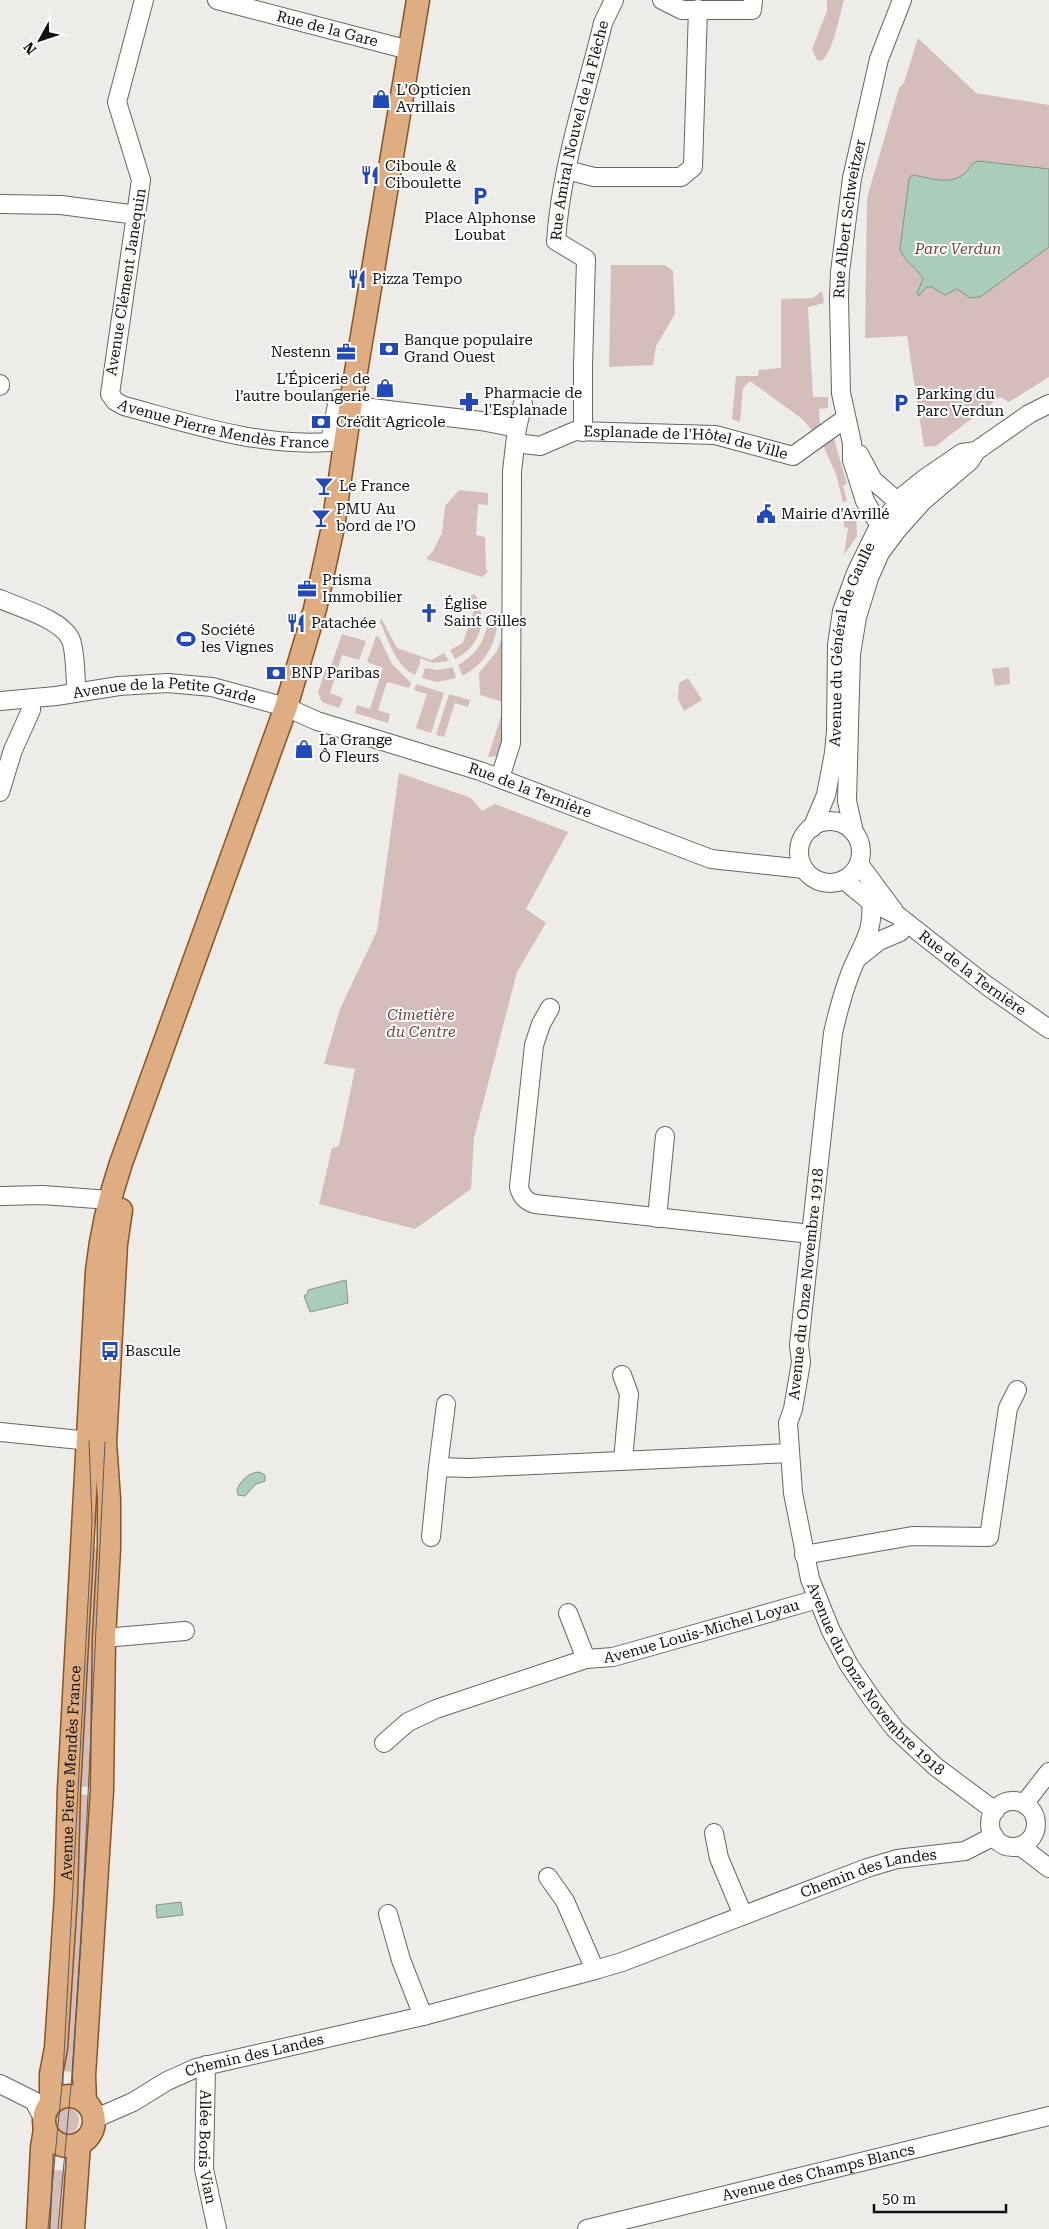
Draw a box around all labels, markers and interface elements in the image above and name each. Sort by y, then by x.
street label: Rue de la Gare [275,7,380,51]
north arrow [15,15,65,65]
street label: Rue Amiral Nouvel de la Flêche [547,19,612,241]
text: N [20,39,40,58]
place label: L’Opticien Avrillais [396,81,472,116]
shop icon: L’Opticien Avrillais [370,88,392,110]
street label: Rue Albert Schweitzer [830,138,869,299]
place label: Ciboule & Ciboulette [385,157,461,192]
restaurant icon: Ciboule & Ciboulette [359,164,381,186]
parking icon: Place Alphonse Loubat [469,185,491,207]
street label: Avenue Clément Janequin [102,187,150,377]
place label: Place Alphonse Loubat [424,209,536,244]
park label: Parc Verdun [914,240,1001,258]
restaurant icon: Pizza Tempo [346,268,368,290]
place label: Pizza Tempo [372,270,463,288]
place label: Banque populaire Grand Ouest [404,331,533,366]
bank icon: Banque populaire Grand Ouest [378,338,400,360]
office icon: Nestenn [335,341,357,363]
place label: Nestenn [271,343,331,361]
place label: L’Épicerie de l’autre boulangerie [235,370,370,405]
shop icon: L’Épicerie de l’autre boulangerie [374,377,396,399]
place label: Pharmacie de l'Esplanade [484,384,582,419]
place label: Parking du Parc Verdun [916,385,1004,420]
pharmacy icon: Pharmacie de l'Esplanade [458,391,480,413]
parking icon: Parking du Parc Verdun [890,392,912,414]
street label: Avenue Pierre Mendès France [115,395,329,452]
bank icon: Crédit Agricole [310,411,332,433]
place label: Crédit Agricole [336,413,446,431]
street label: Esplanade de l'Hôtel de Ville [583,422,790,463]
bar icon: Le France [313,475,335,497]
place label: Le France [339,477,410,495]
place label: PMU Au bord de l’O [336,500,416,535]
public building icon: Mairie d'Avrillé [755,503,777,525]
place label: Mairie d'Avrillé [781,505,890,523]
bar icon: PMU Au bord de l’O [310,507,332,529]
street label: Avenue du Général de Gaulle [826,539,879,747]
place label: Prisma Immobilier [322,571,402,606]
office icon: Prisma Immobilier [296,578,318,600]
place label: Église Saint Gilles [444,595,526,630]
church icon: Église Saint Gilles [418,602,440,624]
restaurant icon: Patachée [285,612,307,634]
place label: Patachée [311,614,376,632]
place label: Société les Vignes [201,621,274,656]
sports icon: Société les Vignes [175,628,197,650]
bank icon: BNP Paribas [265,662,287,684]
place label: BNP Paribas [291,664,380,682]
street label: Avenue de la Petite Garde [71,674,258,708]
place label: La Grange Ô Fleurs [319,731,392,766]
shop icon: La Grange Ô Fleurs [293,738,315,760]
street label: Rue de la Ternière [466,759,594,822]
street label: Rue de la Ternière [915,926,1030,1019]
park label: Cimetière du Centre [386,1006,456,1041]
street label: Avenue du Onze Novembre 1918 [785,1167,827,1401]
bus stop icon: Bascule [99,1340,121,1362]
place label: Bascule [125,1342,181,1360]
street label: Avenue du Onze Novembre 1918 [803,1580,948,1779]
street label: Avenue Louis-Michel Loyau [603,1596,802,1667]
street label: Avenue Pierre Mendès France [57,1665,85,1881]
street label: Chemin des Landes [798,1845,938,1902]
street label: Chemin des Landes [182,2030,325,2081]
street label: Allée Boris Vian [195,2089,220,2206]
street label: Avenue des Champs Blancs [720,2140,916,2205]
scale bar [874,2182,1006,2214]
text: 50 m [882,2190,917,2208]

